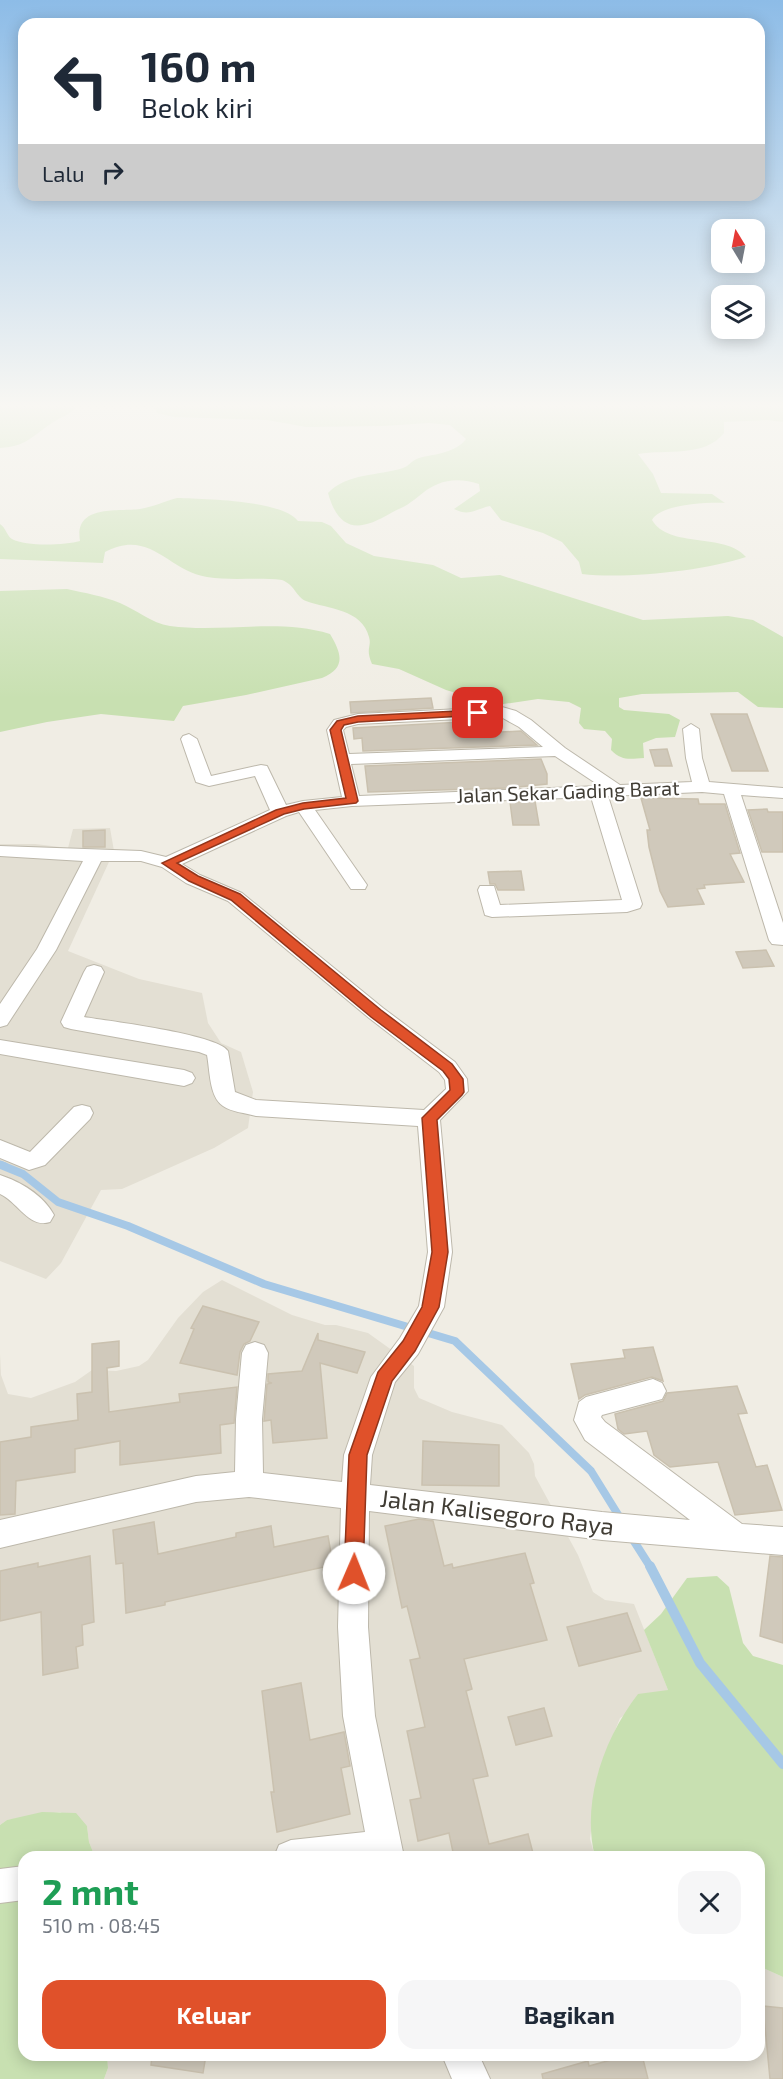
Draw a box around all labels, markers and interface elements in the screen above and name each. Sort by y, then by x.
text: 160 m [141,40,257,90]
icon: left [42,42,120,120]
text: Belok kiri [141,91,253,123]
icon: right [96,156,129,189]
text: Lalu [42,160,84,186]
north arrow [711,219,765,273]
map controls [711,219,765,339]
button: layers [711,285,765,339]
pin [452,687,503,738]
icon: arrive [461,696,494,729]
street label: Jalan Sekar Gading Barat [456,775,680,807]
street label: Jalan Kalisegoro Raya [379,1483,616,1540]
position arrow [322,1541,386,1605]
text: 2 mnt [42,1869,139,1912]
button: close [678,1871,741,1934]
text: 510 m · 08:45 [42,1913,160,1937]
button: Keluar [42,1980,386,2049]
button: Bagikan [398,1980,741,2049]

